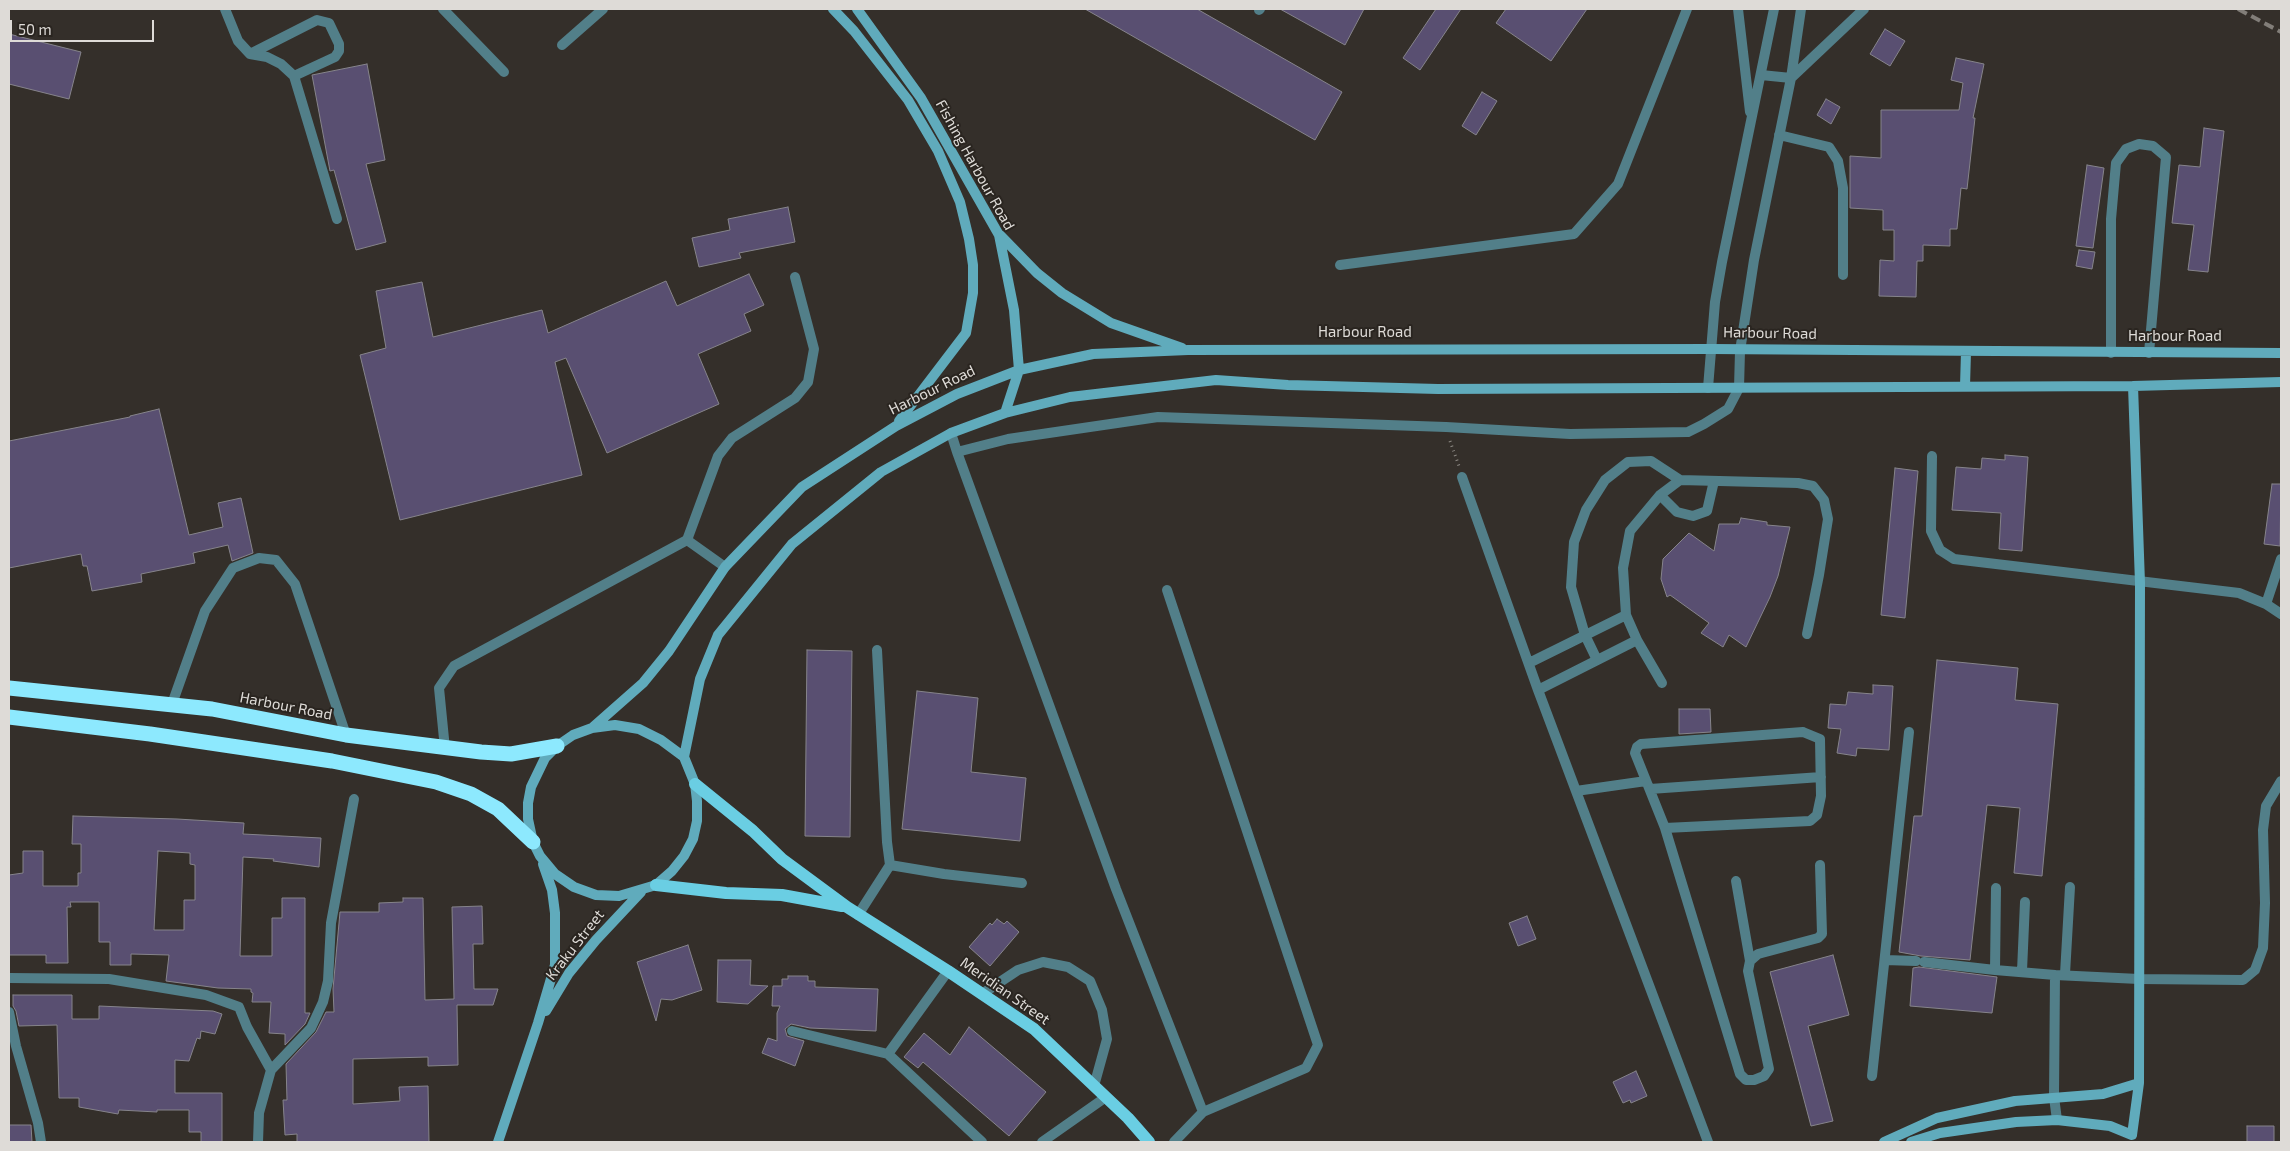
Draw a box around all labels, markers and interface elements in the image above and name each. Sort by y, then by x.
scale bar [12,10,156,42]
text: 50 m [18,20,52,38]
street label: Fishing Harbour Road [932,97,1018,233]
street label: Harbour Road [1318,323,1412,341]
street label: Harbour Road [1723,323,1817,343]
street label: Harbour Road [2128,327,2222,345]
street label: Harbour Road [886,361,978,419]
street label: Harbour Road [238,688,334,724]
street label: Kraku Street [542,906,608,984]
street label: Meridian Street [957,953,1053,1029]

